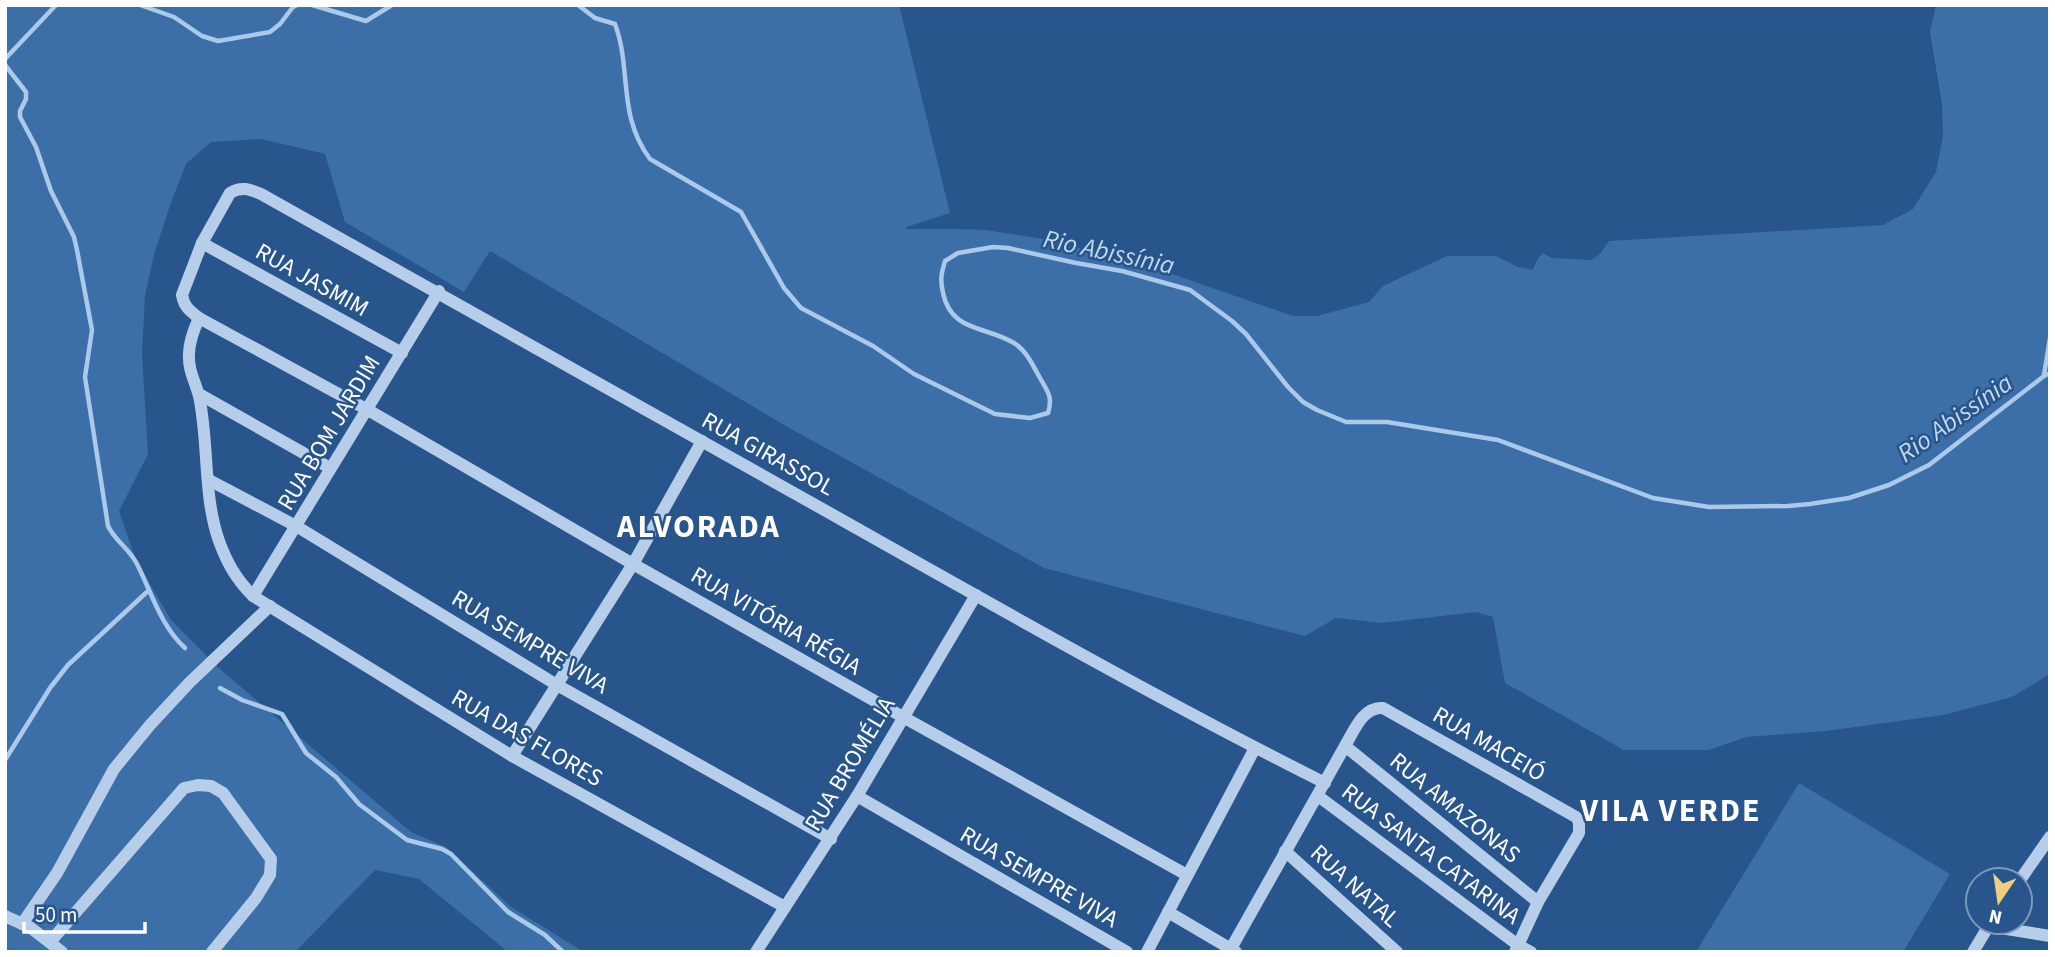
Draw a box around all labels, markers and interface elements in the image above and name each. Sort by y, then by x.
water label: Rio Abissínia [1040,220,1178,284]
street label: RUA JASMIM [249,234,375,326]
street label: RUA BOM JARDIM [269,349,389,517]
water label: Rio Abissínia [1890,365,2020,471]
street label: RUA GIRASSOL [695,403,841,505]
district label: ALVORADA [616,504,781,550]
street label: RUA VITÓRIA RÉGIA [684,558,868,684]
street label: RUA SEMPRE VIVA [445,581,615,703]
street label: RUA DAS FLORES [445,680,609,796]
street label: RUA BROMÉLIA [796,690,904,838]
street label: RUA MACEIÓ [1426,697,1552,791]
street label: RUA AMAZONAS [1382,744,1528,872]
street label: RUA SANTA CATARINA [1334,775,1528,933]
district label: VILA VERDE [1579,788,1762,834]
street label: RUA SEMPRE VIVA [953,817,1125,937]
street label: RUA NATAL [1302,836,1408,936]
north arrow [1964,866,2034,936]
scale bar [24,890,145,934]
text: 50 m [35,900,77,930]
text: N [1986,902,2005,931]

